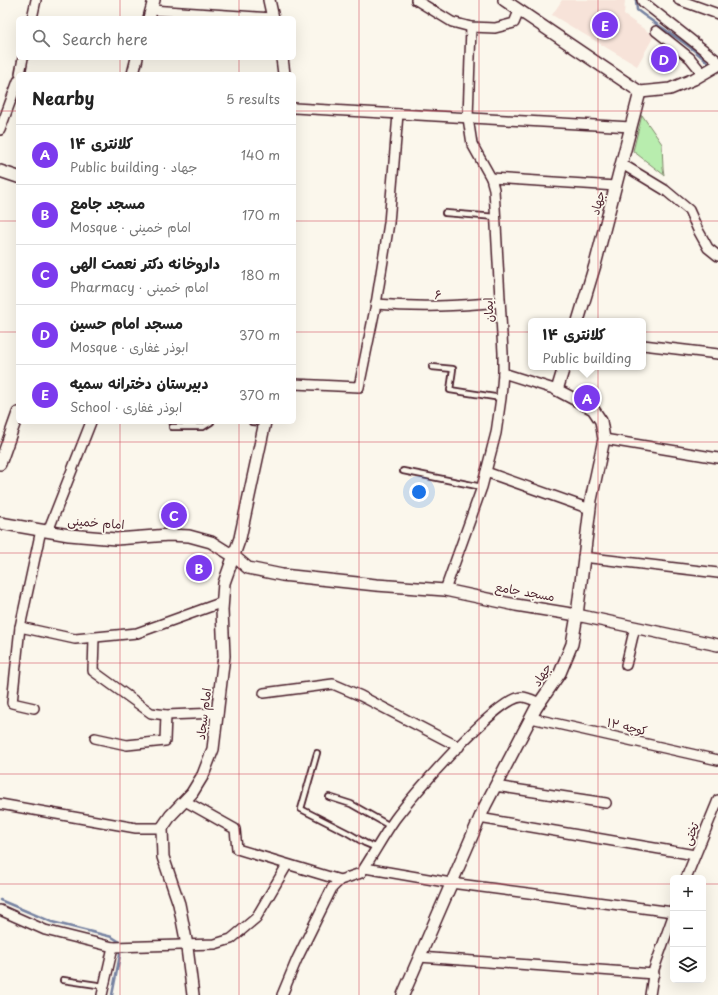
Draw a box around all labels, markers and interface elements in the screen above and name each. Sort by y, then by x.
pin: E [592,10,618,40]
search box [16,16,296,60]
icon: search [30,27,52,49]
text: Search here [62,27,148,50]
pin: D [651,44,677,74]
text: Nearby [32,85,94,111]
text: 5 results [226,89,280,108]
text: کلانتری ۱۴ [70,131,133,154]
text: A [40,145,50,164]
text: 140 m [241,145,280,164]
text: Public building · جهاد [70,157,197,176]
street label: جهاد [585,189,609,217]
text: مسجد جامع [70,191,145,214]
text: B [41,205,49,224]
text: 170 m [242,205,280,224]
text: Mosque · امام خمینی [70,217,191,236]
text: داروخانه دکتر نعمت الهی [70,251,220,274]
text: C [40,265,50,284]
text: 180 m [241,265,280,284]
text: Pharmacy · امام خمینی [70,277,209,296]
street label: ۶ [434,285,442,303]
street label: ایمان [478,297,498,323]
text: مسجد امام حسین [70,311,183,334]
popup [528,318,646,370]
text: کلانتری ۱۴ [543,322,606,345]
text: D [40,325,50,344]
text: 370 m [239,325,280,344]
text: Mosque · ابوذر غفاری [70,337,188,356]
text: Public building [543,348,632,367]
text: دبیرستان دخترانه سمیه [70,371,208,394]
pin: A [574,383,600,413]
text: E [41,385,49,404]
text: 370 m [239,385,280,404]
text: School · ابوذر غفاری [70,397,182,416]
your location [409,482,429,502]
pin: C [161,500,187,530]
street label: امام خمینی [67,511,125,534]
pin: B [186,553,212,583]
street label: مسجد جامع [494,577,556,606]
street label: جهاد [527,659,555,690]
street label: امام سجاد [191,687,216,741]
street label: کوچه ۱۲ [605,713,649,739]
street label: تختی [677,819,703,848]
map controls [670,875,706,983]
button: + [670,875,706,911]
button: − [670,911,706,947]
button: layers [670,947,706,983]

